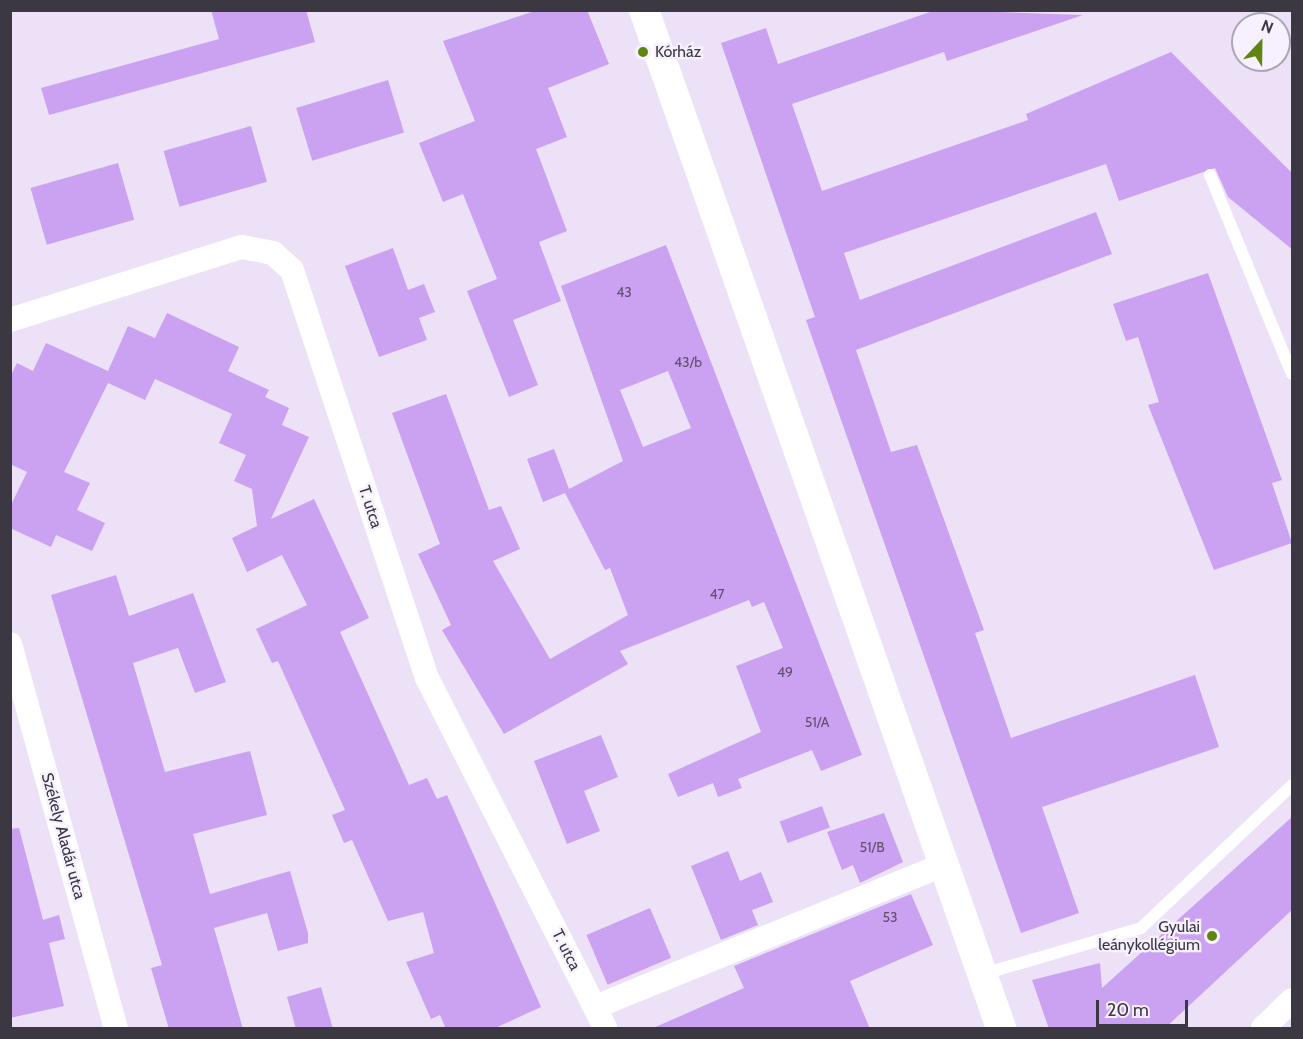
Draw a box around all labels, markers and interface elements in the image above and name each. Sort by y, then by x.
north arrow [1231,12,1291,72]
text: N [1258,16,1276,38]
place label: Kórház [655,42,701,62]
marker: Kórház [636,45,650,59]
house number: 43 [616,284,632,300]
house number: 43/b [674,354,702,370]
street label: T. utca [354,483,386,531]
house number: 47 [709,586,725,602]
house number: 49 [777,664,793,680]
house number: 51/A [805,714,829,730]
street label: Székely Aladár utca [37,771,89,901]
house number: 51/B [859,839,885,855]
house number: 53 [882,909,898,925]
place label: Gyulai leánykollégium [1098,917,1200,955]
street label: T. utca [548,926,584,974]
marker: Gyulai leánykollégium [1205,929,1219,943]
scale bar [1099,988,1190,1026]
text: 20 m [1107,999,1149,1021]

